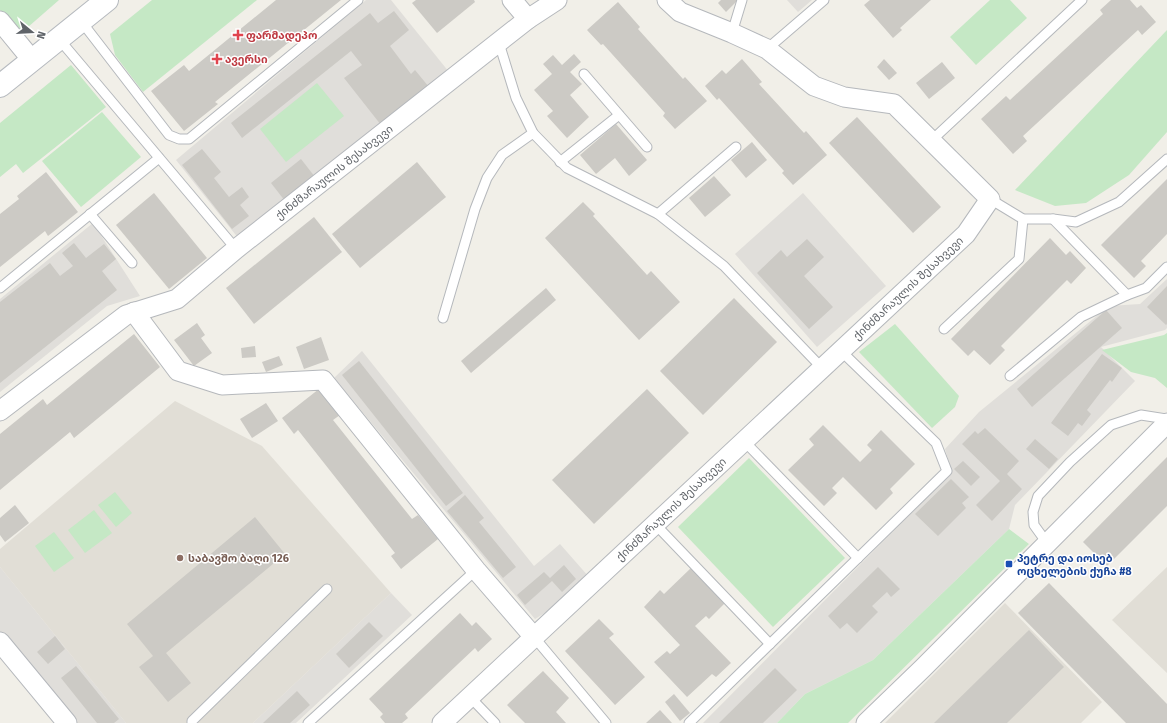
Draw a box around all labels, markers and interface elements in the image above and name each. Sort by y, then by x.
north arrow [12,12,52,52]
text: N [34,29,48,40]
place label: ფარმადეპო [246,29,317,42]
marker: ფარმადეპო [233,30,243,40]
place label: ავერსი [225,53,268,66]
marker: ავერსი [212,54,222,64]
street label: ქინძმარაულის შესახვევი [273,123,396,222]
street label: ქინძმარაულის შესახვევი [851,234,966,343]
street label: ქინძმარაულის შესახვევი [614,455,729,564]
place label: საბავშო ბაღი 126 [188,552,289,565]
place label: პეტრე და იოსებ ოცხელების ქუჩა #8 [1017,552,1132,578]
marker: საბავშო ბაღი 126 [175,553,185,563]
marker: პეტრე და იოსებ ოცხელების ქუჩა #8 [1004,559,1014,569]

